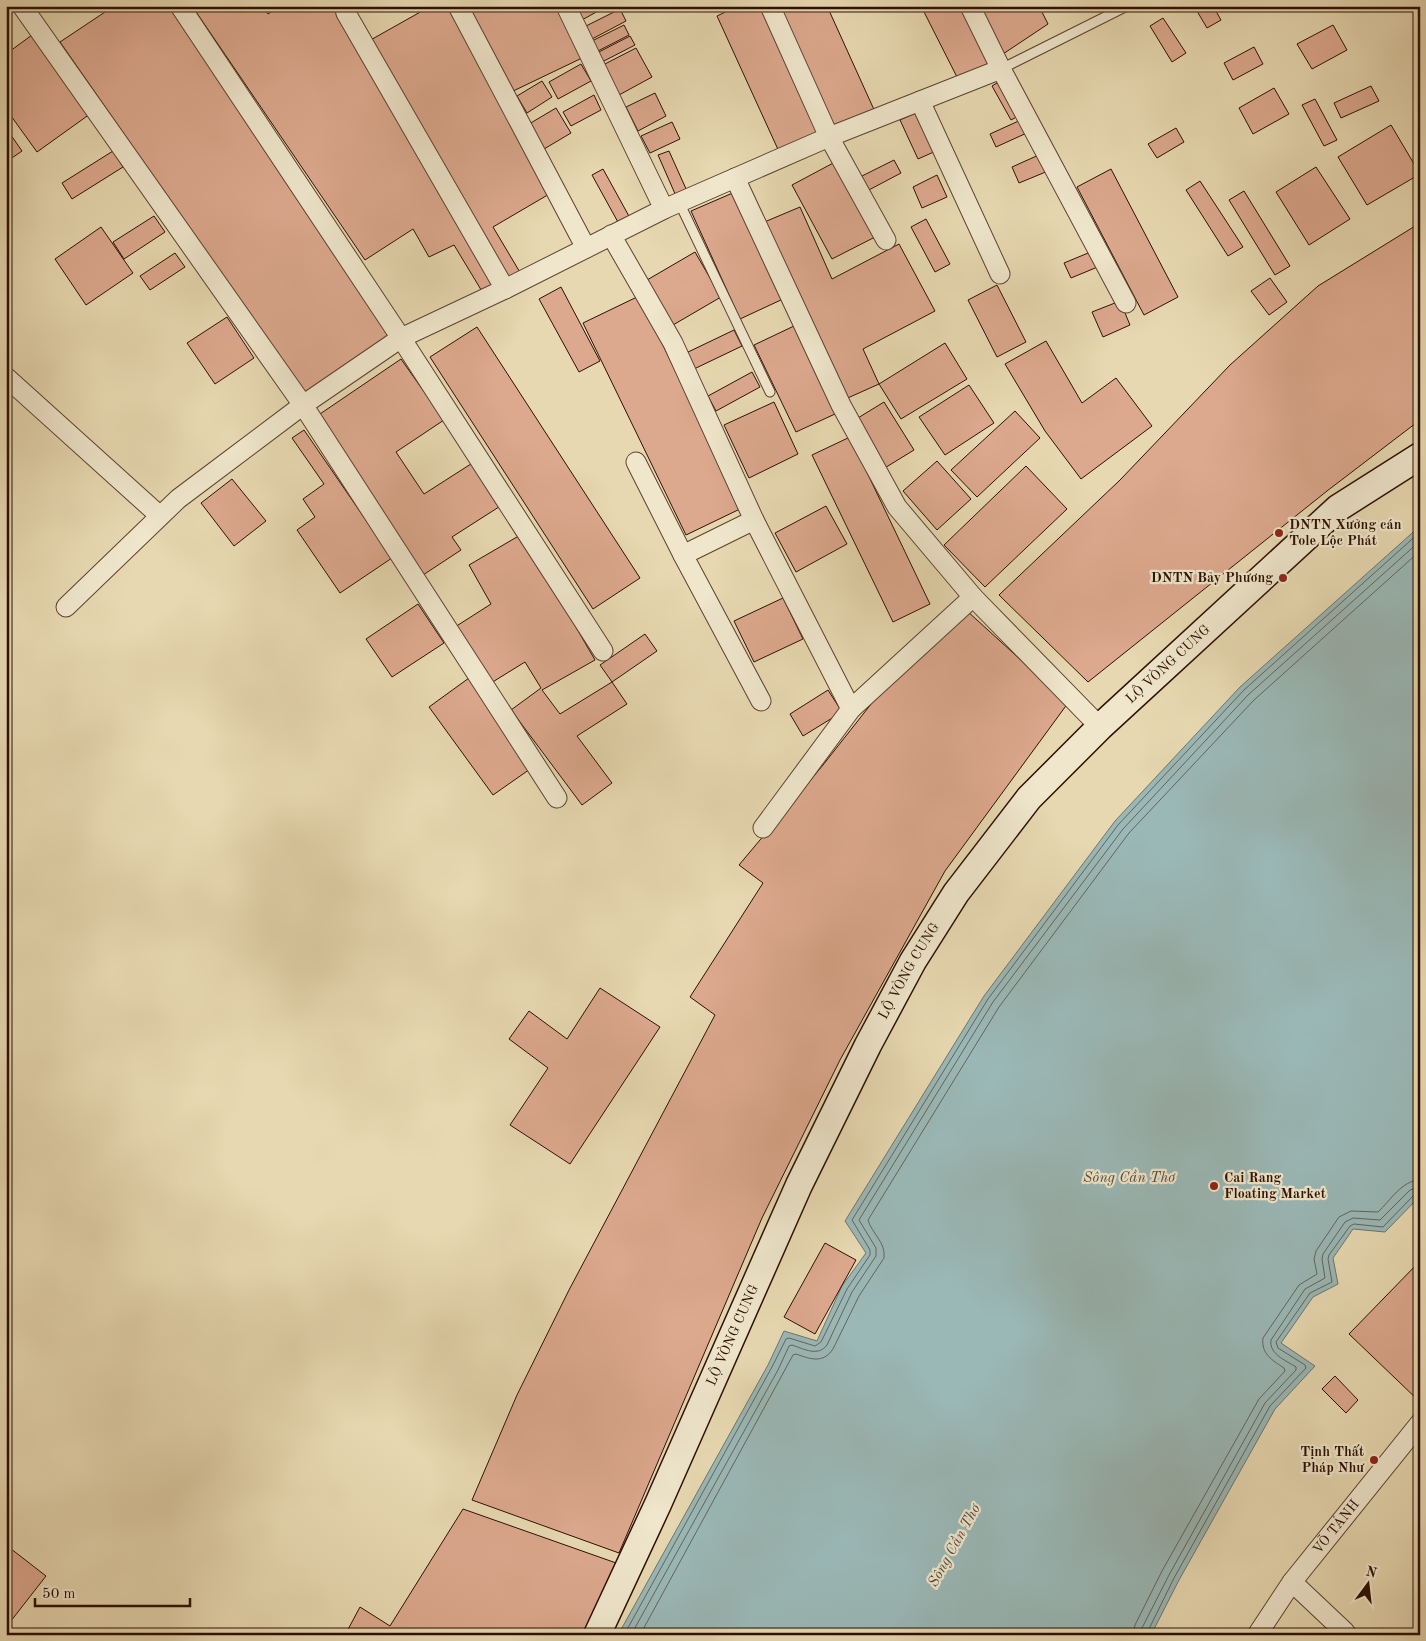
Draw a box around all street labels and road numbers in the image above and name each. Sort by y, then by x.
street label: LỘ VÒNG CUNG [1123,622,1213,706]
street label: LỘ VÒNG CUNG [876,920,942,1022]
street label: LỘ VÒNG CUNG [704,1283,761,1388]
street label: VÕ TÁNH [1310,1497,1362,1557]

